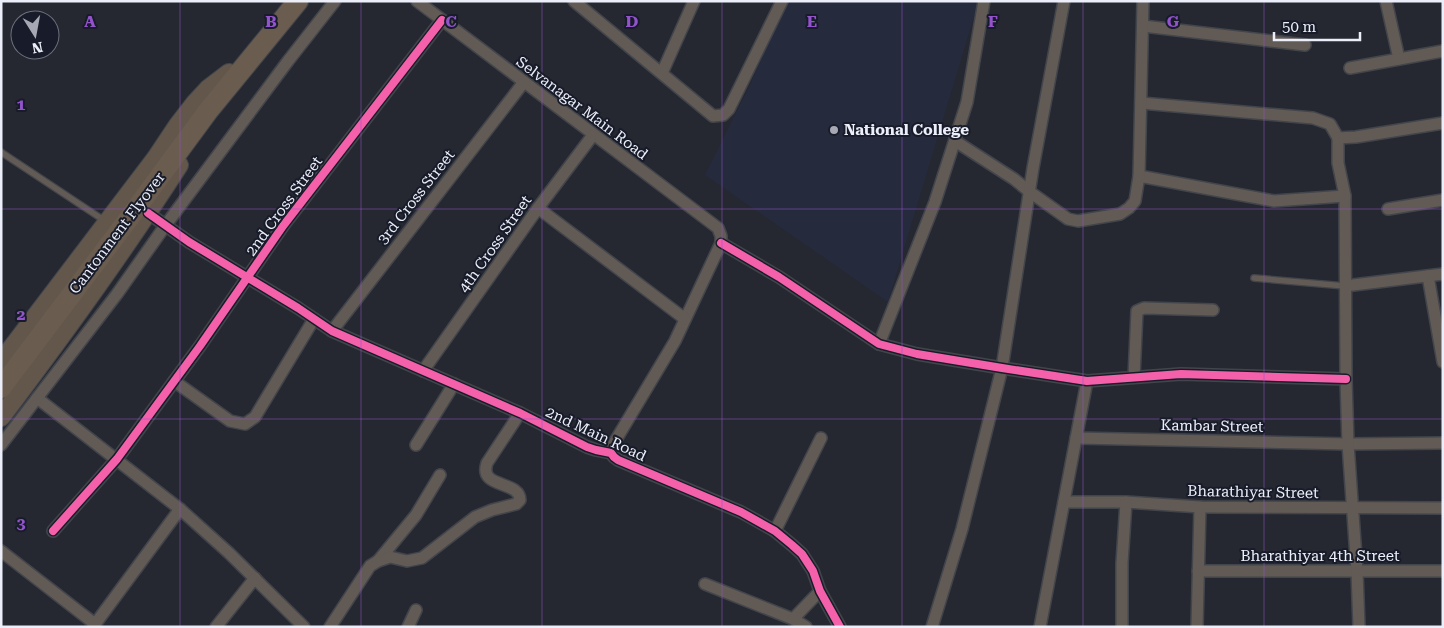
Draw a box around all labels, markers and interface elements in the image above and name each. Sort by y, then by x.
north arrow [10,10,60,60]
scale bar [1274,10,1360,42]
text: A [84,12,96,31]
text: B [265,12,277,31]
text: C [445,12,457,31]
text: D [626,12,639,31]
text: E [807,12,817,31]
text: F [988,12,998,31]
text: G [1167,12,1180,31]
text: 50 m [1282,18,1317,36]
text: N [30,39,44,57]
street label: Selvanagar Main Road [513,53,652,164]
text: 1 [17,95,26,114]
place label: National College [844,121,969,139]
marker: National College [828,124,840,136]
street label: 3rd Cross Street [374,146,459,248]
street label: 2nd Cross Street [242,152,326,259]
street label: Cantonment Flyover [65,169,169,297]
street label: 4th Cross Street [455,192,535,296]
text: 2 [17,305,26,324]
street label: 2nd Main Road [543,403,649,465]
street label: Kambar Street [1160,416,1264,436]
street label: Bharathiyar Street [1187,482,1319,502]
text: 3 [17,514,26,533]
street label: Bharathiyar 4th Street [1240,547,1400,565]

